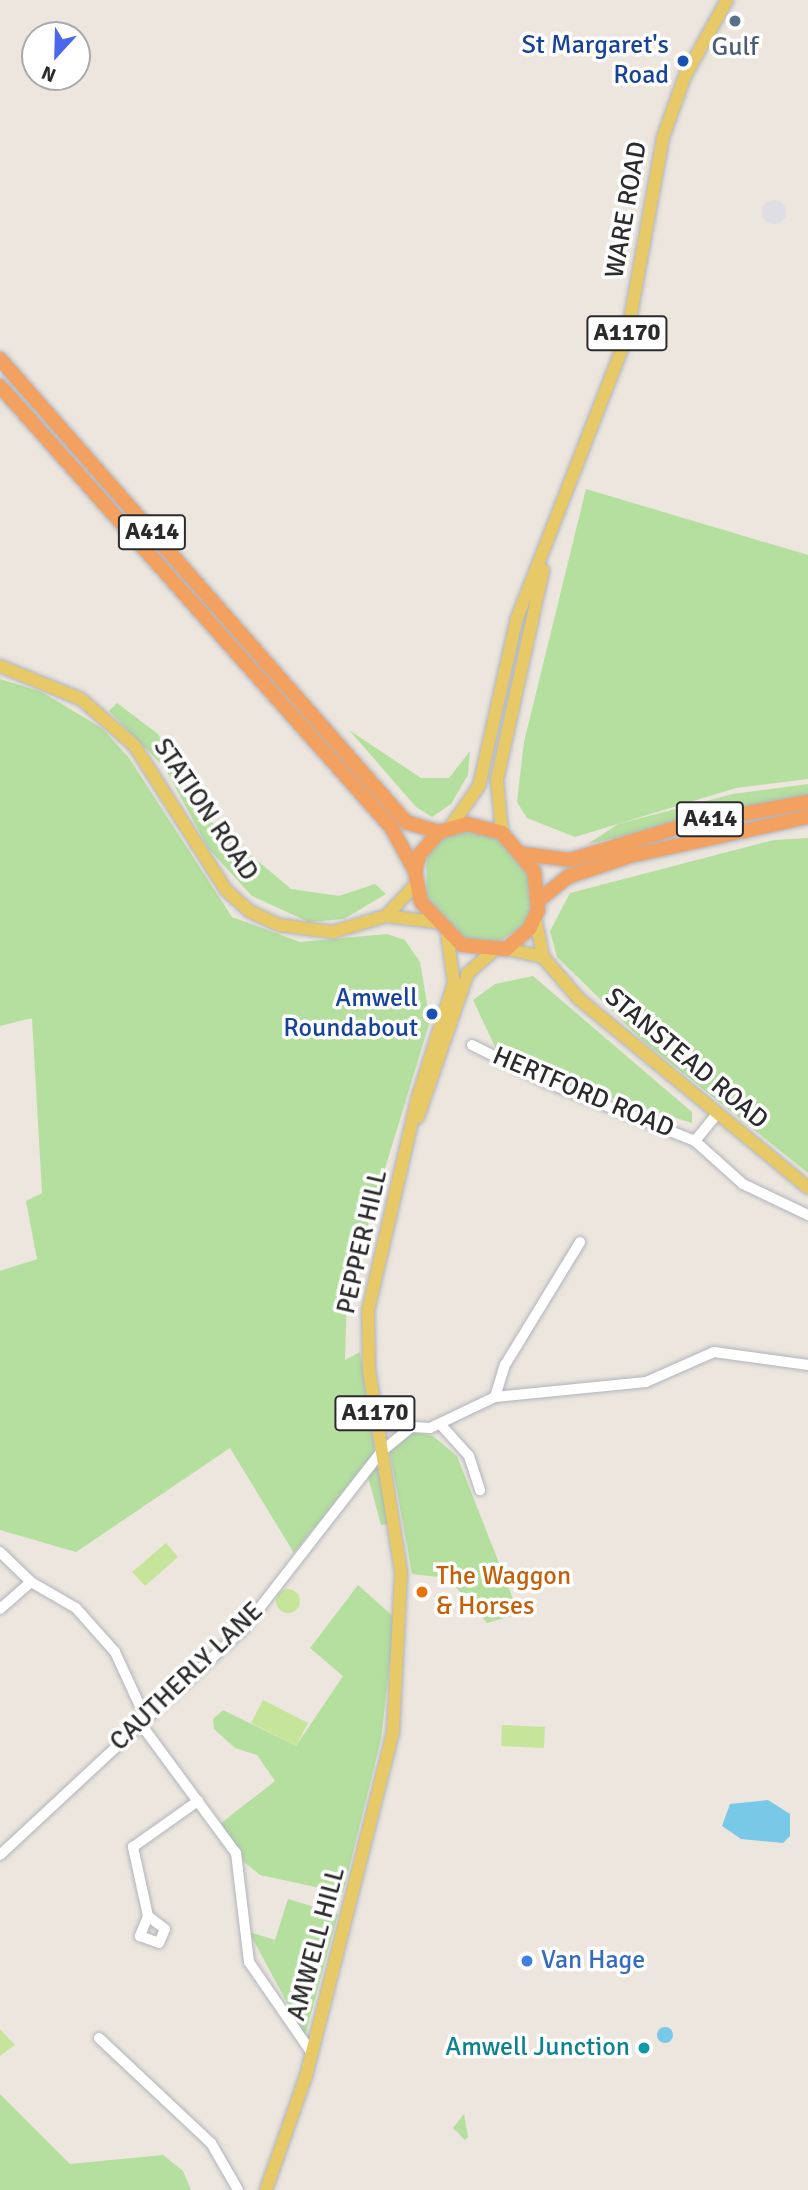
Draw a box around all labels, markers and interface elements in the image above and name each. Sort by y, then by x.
marker: Gulf [727,13,743,29]
north arrow [21,21,91,91]
place label: St Margaret's Road [521,30,669,92]
place label: Gulf [711,32,759,64]
marker: St Margaret's Road [675,53,691,69]
text: N [38,60,60,87]
street label: WARE ROAD [600,139,654,281]
road number: A1170 [585,312,669,354]
road number: A414 [117,512,187,552]
street label: STATION ROAD [146,733,264,887]
road number: A414 [675,798,745,840]
street label: STANSTEAD ROAD [598,982,774,1136]
place label: Amwell Roundabout [283,983,418,1044]
marker: Amwell Roundabout [424,1006,440,1022]
street label: HERTFORD ROAD [488,1041,678,1145]
street label: PEPPER HILL [331,1167,395,1317]
road number: A1170 [333,1392,417,1434]
place label: The Waggon & Horses [436,1561,571,1622]
marker: The Waggon & Horses [414,1584,430,1600]
street label: CAUTHERLY LANE [104,1596,270,1758]
street label: AMWELL HILL [282,1864,352,2024]
place label: Van Hage [541,1945,645,1977]
marker: Van Hage [519,1953,535,1969]
place label: Amwell Junction [445,2032,630,2064]
marker: Amwell Junction [636,2040,652,2056]

